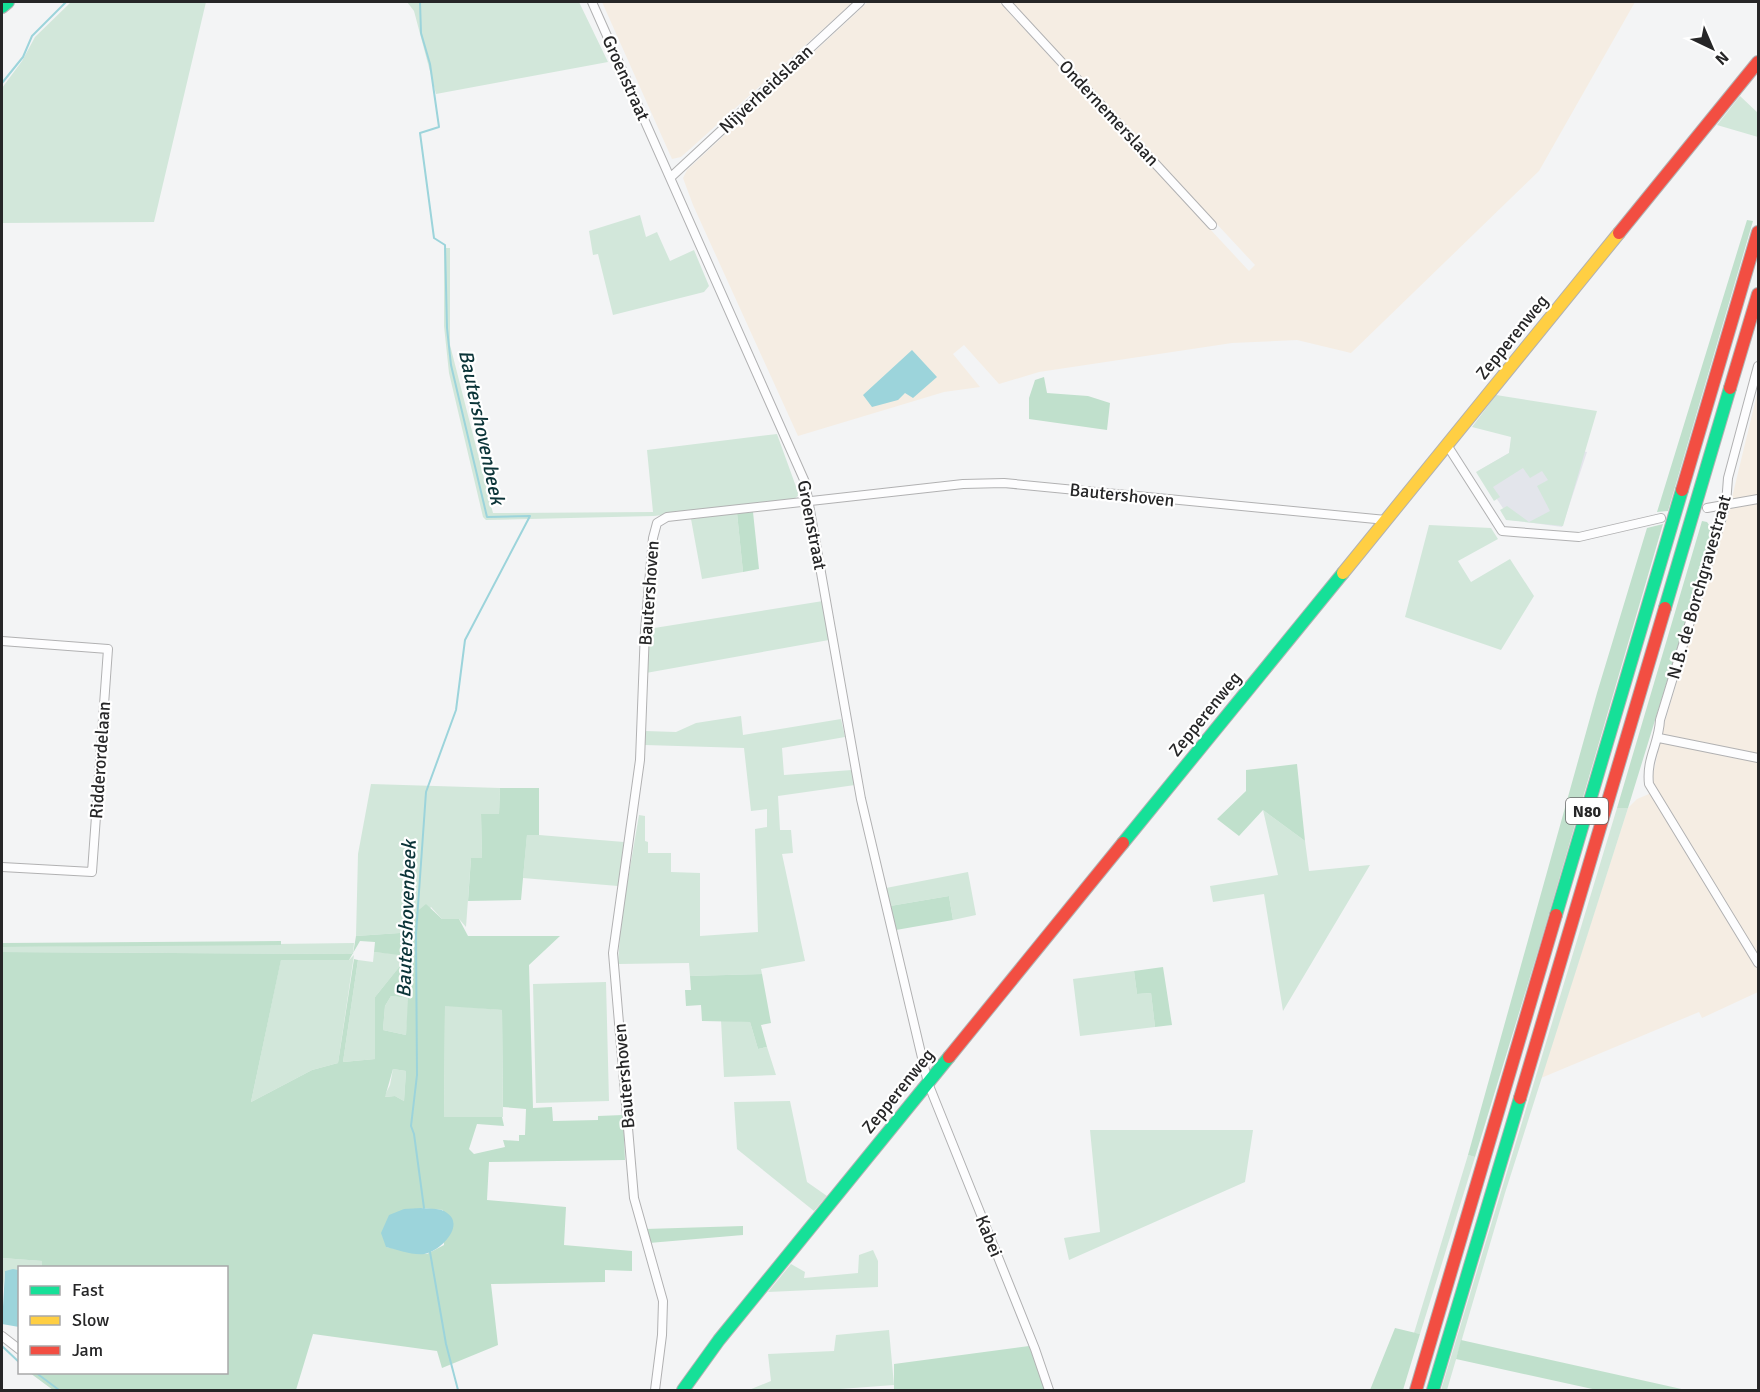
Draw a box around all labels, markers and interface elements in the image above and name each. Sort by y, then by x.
north arrow [1682,18,1742,78]
street label: Groenstraat [597,32,655,124]
street label: Nijverheidslaan [715,40,817,138]
text: N [1711,47,1733,69]
street label: Ondernemerslaan [1054,55,1164,171]
street label: Zepperenweg [1471,290,1553,384]
water label: Bautershovenbeek [453,347,511,509]
street label: Groenstraat [793,478,831,572]
street label: Bautershoven [1068,479,1176,511]
street label: N.B. de Borchgravestraat [1662,492,1736,682]
street label: Bautershoven [634,540,664,646]
street label: Zepperenweg [1164,667,1246,761]
street label: Ridderordelaan [85,700,115,820]
road number: N80 [1566,798,1608,824]
water label: Bautershovenbeek [391,838,422,998]
street label: Bautershoven [608,1023,640,1129]
street label: Zepperenweg [857,1044,939,1138]
street label: Kabei [971,1212,1007,1260]
legend [18,1266,228,1374]
text: Fast [72,1279,104,1301]
text: Slow [72,1309,109,1331]
text: Jam [72,1339,103,1361]

